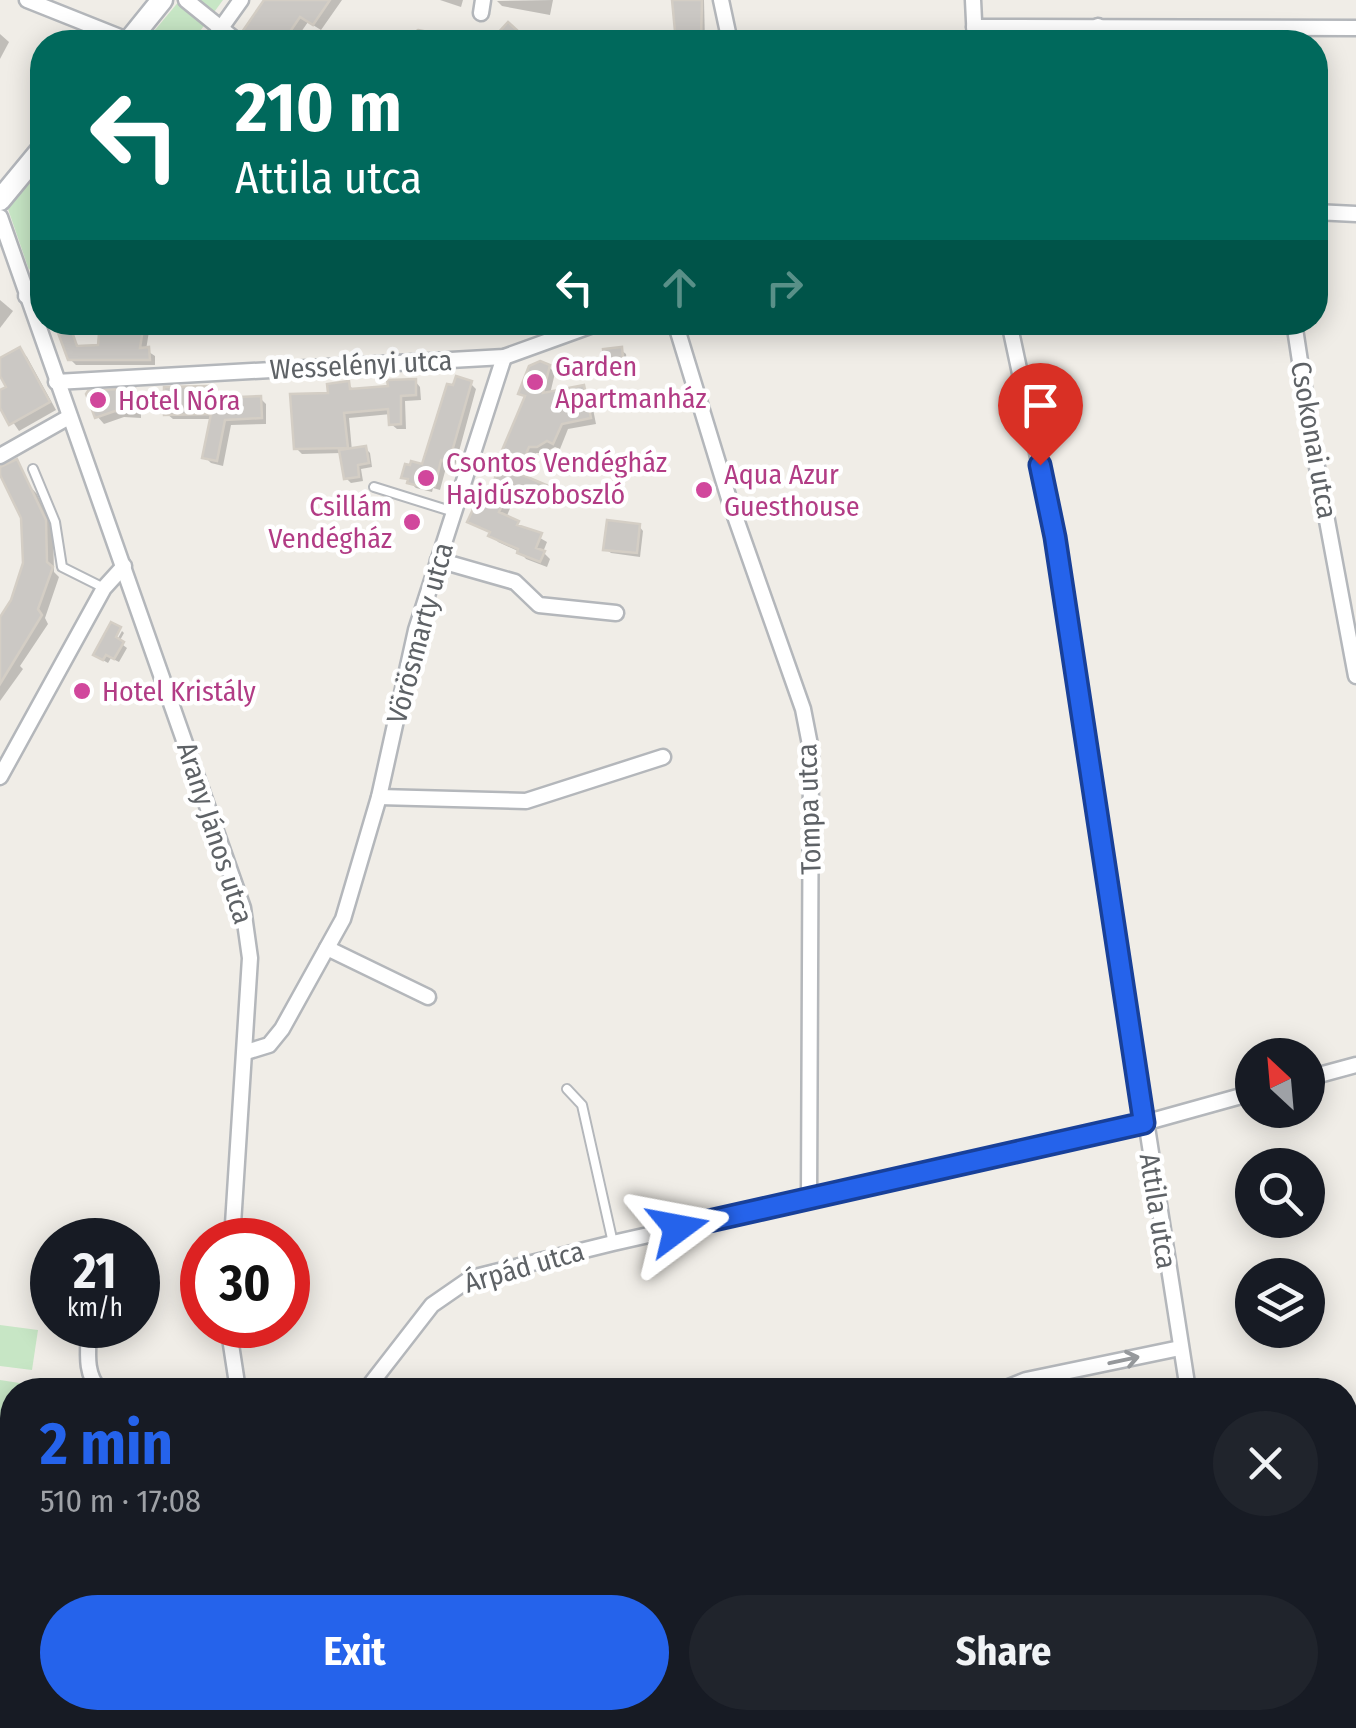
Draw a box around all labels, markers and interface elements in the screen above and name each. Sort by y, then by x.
text: 210 m [235,66,402,150]
icon: left [70,70,200,200]
text: Attila utca [235,151,422,205]
icon: left [547,260,602,315]
icon: ahead [652,260,707,315]
icon: right [757,260,812,315]
street label: Wesselényi utca [269,344,453,386]
place label: Garden Apartmanház [555,350,707,415]
street label: Csokonai utca [1284,359,1344,521]
pin [998,363,1083,466]
marker: Garden Apartmanház [524,371,546,393]
icon: arrive [1013,378,1068,433]
place label: Hotel Nóra [118,384,241,417]
marker: Hotel Nóra [87,389,109,411]
place label: Csontos Vendégház Hajdúszoboszló [446,446,667,511]
place label: Aqua Azur Guesthouse [724,458,860,523]
marker: Csontos Vendégház Hajdúszoboszló [415,467,437,489]
marker: Aqua Azur Guesthouse [693,479,715,501]
place label: Csillám Vendégház [268,490,392,555]
marker: Csillám Vendégház [401,511,423,533]
street label: Vörösmarty utca [380,539,460,727]
place label: Hotel Kristály [102,675,256,708]
marker: Hotel Kristály [71,680,93,702]
street label: Arany János utca [170,738,260,928]
street label: Tompa utca [790,743,828,875]
north arrow [1235,1038,1325,1128]
map controls [1235,1038,1325,1348]
button: search [1235,1148,1325,1238]
street label: Attila utca [1133,1151,1183,1271]
position arrow [626,1176,730,1280]
speed limit sign: 30 [180,1218,310,1348]
street label: Árpád utca [460,1234,588,1300]
text: 21 [73,1241,117,1301]
button: layers [1235,1258,1325,1348]
text: km/h [67,1293,123,1323]
one-way arrow [1107,1349,1139,1368]
text: 2 min [40,1408,173,1480]
button: close [1213,1411,1318,1516]
text: 510 m · 17:08 [40,1482,201,1520]
button: Exit [40,1595,669,1710]
button: Share [689,1595,1318,1710]

